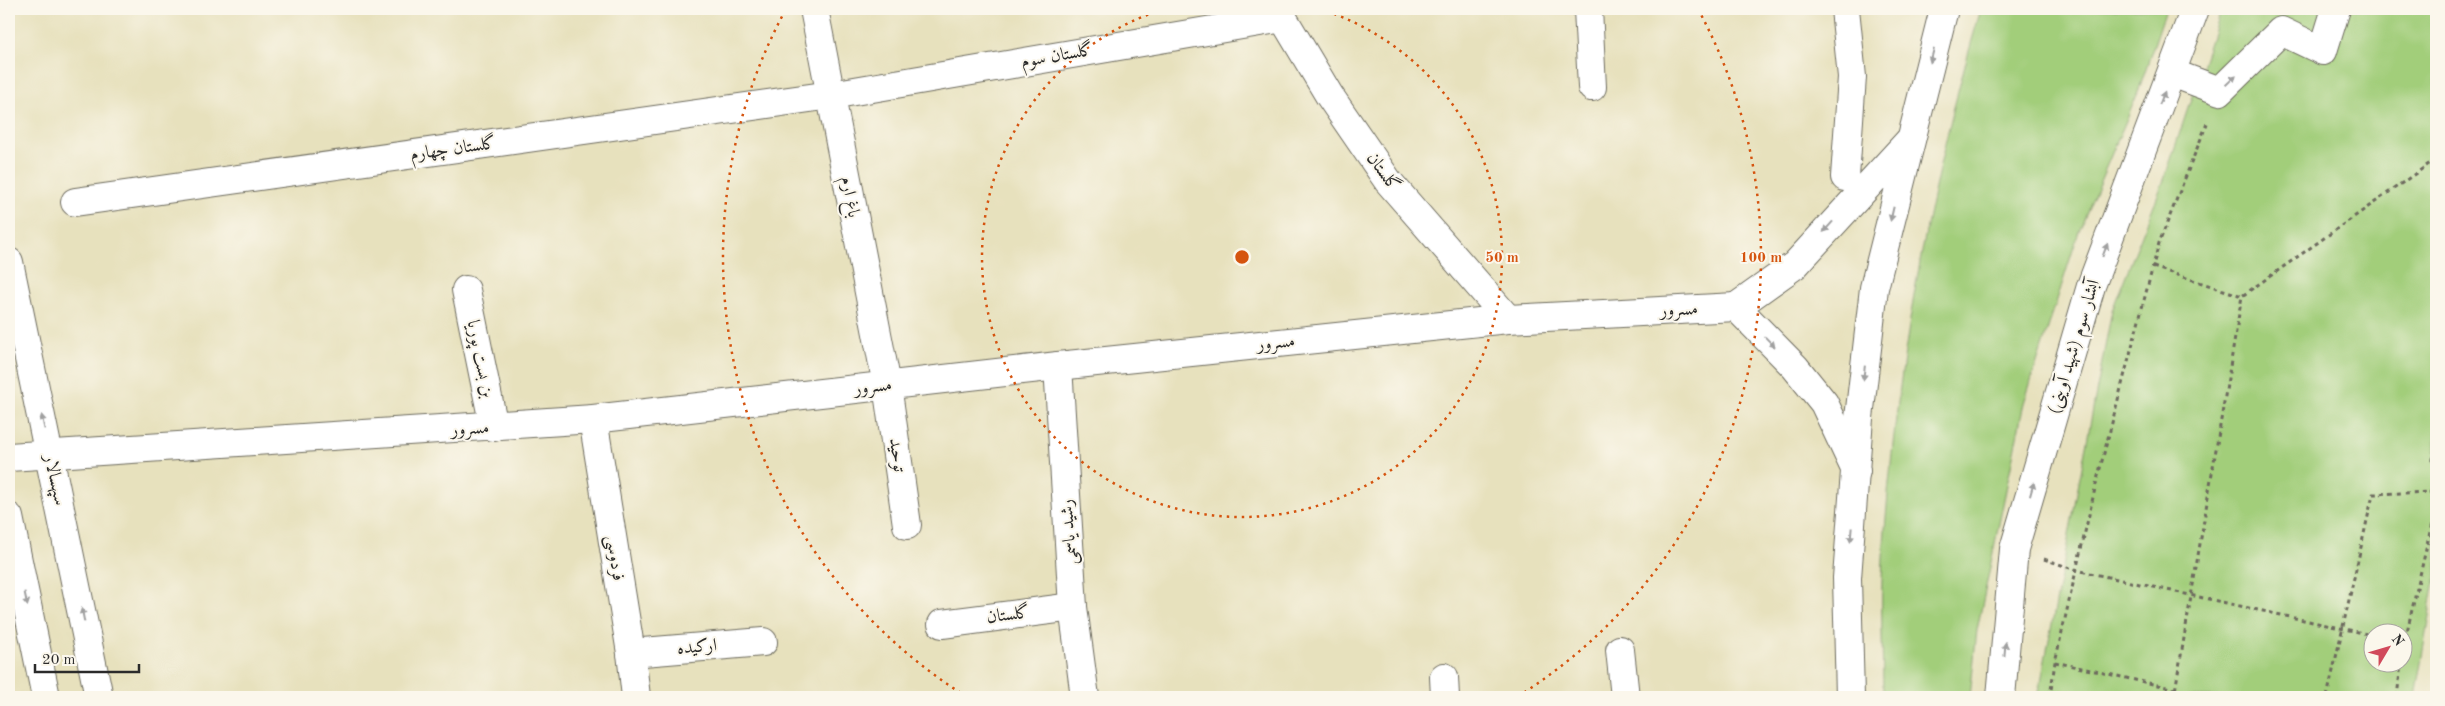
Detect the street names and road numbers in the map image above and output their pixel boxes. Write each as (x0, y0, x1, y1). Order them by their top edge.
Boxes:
street label: گلستان سوم (1019, 38, 1095, 77)
street label: گلستان چهارم (409, 131, 498, 170)
street label: گلستان (1363, 148, 1405, 195)
street label: باغ ارم (831, 175, 863, 220)
street label: آبشار سوم (شهید آوینی) (2043, 275, 2109, 418)
street label: مسرور (1657, 300, 1699, 322)
street label: بن بست پوریا (461, 319, 496, 401)
street label: مسرور (1254, 332, 1296, 356)
street label: مسرور (851, 376, 893, 400)
street label: مسرور (448, 419, 490, 441)
street label: توحید (885, 437, 908, 474)
street label: سپهسالار (38, 451, 69, 508)
street label: رشید یاسمی (1058, 498, 1082, 566)
street label: فردوسی (600, 534, 627, 583)
street label: گلستان (985, 600, 1030, 627)
street label: ارکیده (676, 636, 718, 659)

